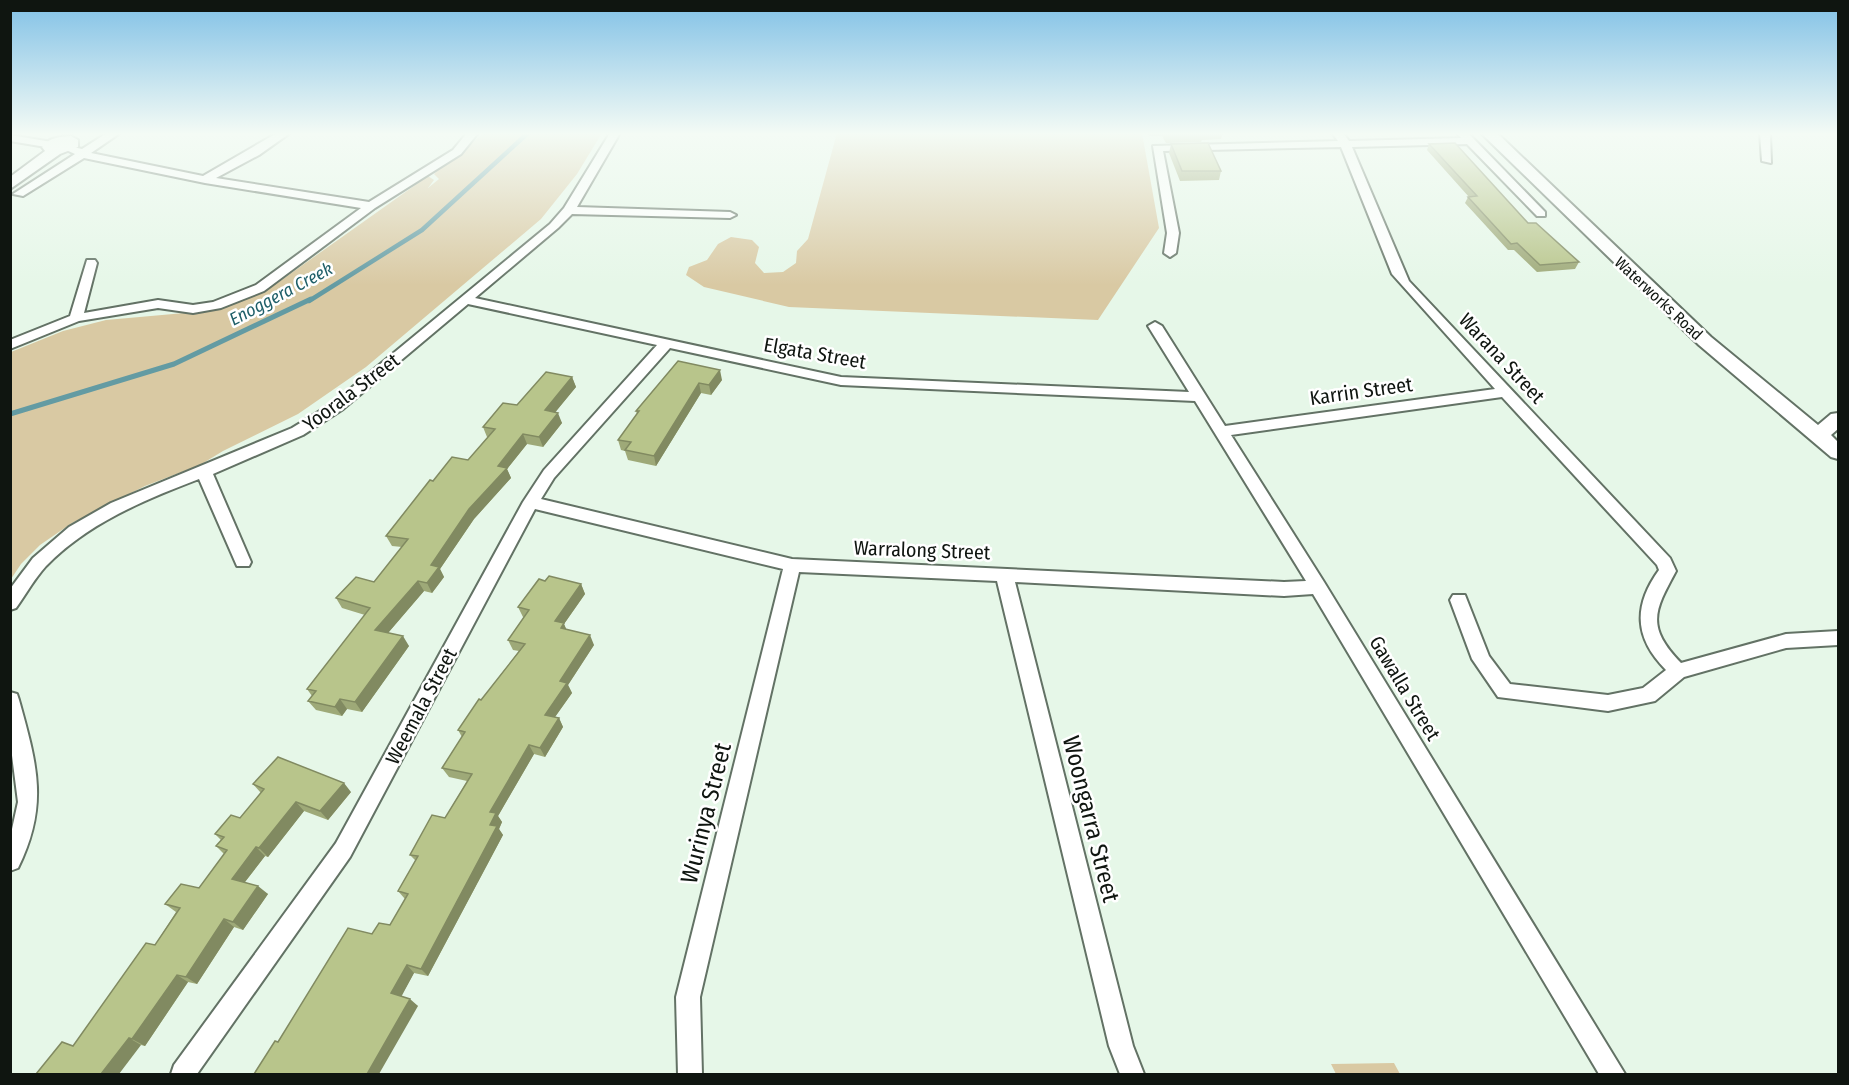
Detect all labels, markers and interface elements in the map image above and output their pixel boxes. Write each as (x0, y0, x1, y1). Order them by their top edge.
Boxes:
street label: Waterworks Road (1611, 253, 1707, 344)
water label: Enoggera Creek (225, 257, 337, 331)
street label: Warana Street (1454, 308, 1550, 408)
street label: Elgata Street (762, 332, 868, 374)
street label: Yoorala Street (298, 348, 404, 436)
street label: Karrin Street (1308, 372, 1414, 410)
street label: Warralong Street (853, 536, 991, 564)
street label: Gawalla Street (1364, 631, 1446, 745)
street label: Weemala Street (380, 643, 462, 768)
street label: Woongarra Street (1057, 733, 1125, 905)
street label: Wurinya Street (675, 740, 737, 886)

